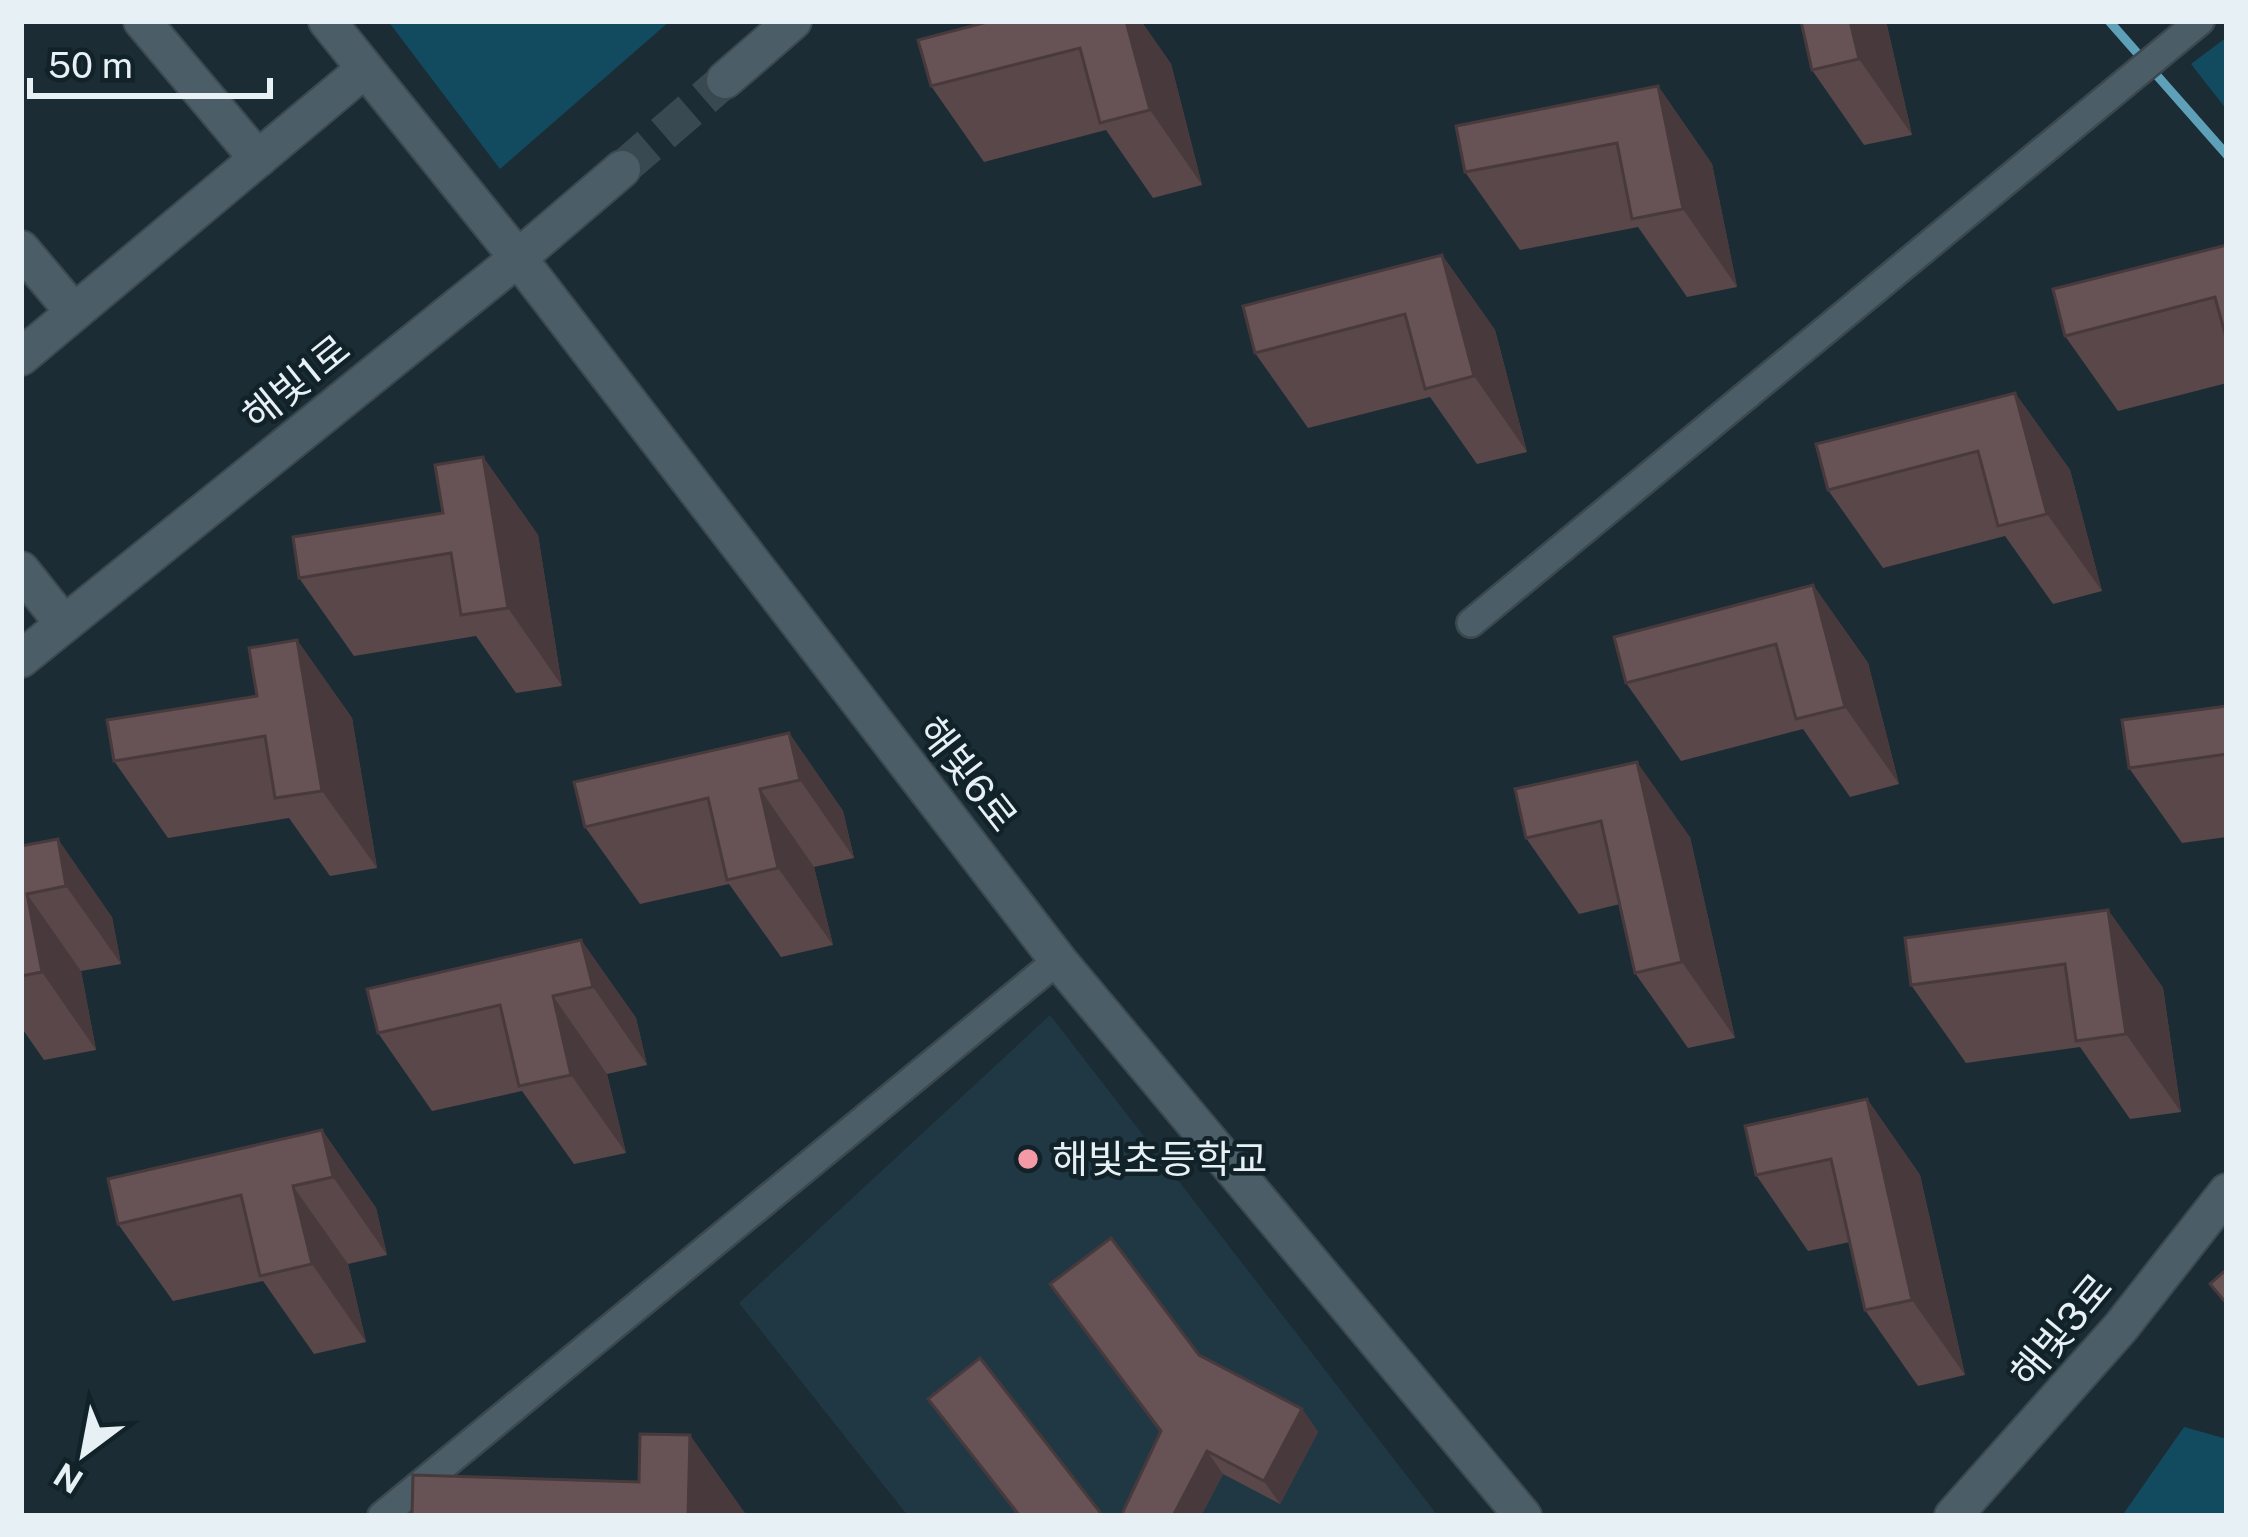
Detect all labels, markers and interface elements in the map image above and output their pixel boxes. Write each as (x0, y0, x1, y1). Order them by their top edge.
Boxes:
scale bar (30, 24, 270, 98)
text: 50 m (48, 44, 133, 86)
street label: 해빛1로 (234, 325, 358, 439)
street label: 해빛6로 (909, 708, 1027, 840)
place label: 해빛초등학교 (1052, 1136, 1267, 1182)
marker: 해빛초등학교 (1015, 1146, 1041, 1172)
street label: 해빛3로 (2001, 1265, 2121, 1395)
north arrow (24, 1393, 144, 1513)
text: N (47, 1455, 89, 1501)

